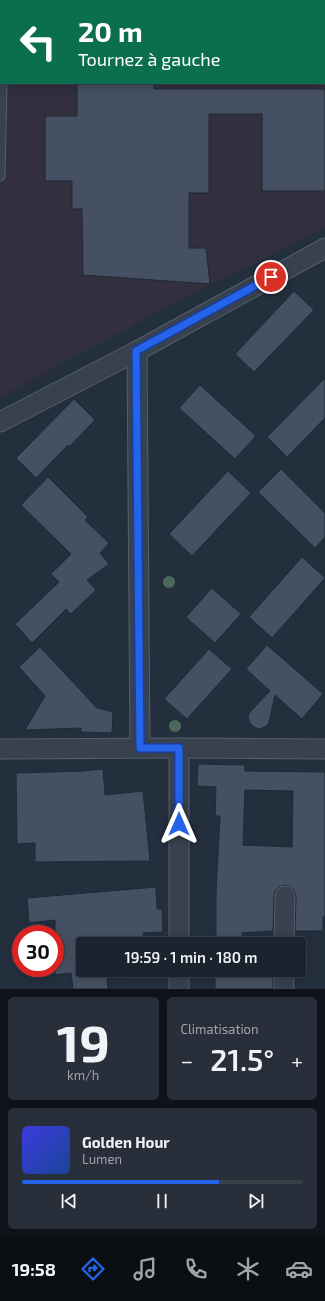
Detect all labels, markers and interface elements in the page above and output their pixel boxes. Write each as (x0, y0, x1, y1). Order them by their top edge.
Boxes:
text: 20 m (78, 14, 143, 48)
icon: left (12, 16, 64, 68)
text: Tournez à gauche (78, 48, 220, 70)
pin (254, 260, 288, 294)
icon: arrive (260, 266, 282, 288)
position arrow (158, 803, 200, 845)
speed limit sign: 30 (12, 925, 64, 977)
text: 19:59 · 1 min · 180 m (125, 948, 257, 966)
text: 19 (57, 1010, 110, 1072)
text: Climatisation (181, 1021, 259, 1037)
text: 21.5° (210, 1041, 274, 1077)
text: − (181, 1047, 193, 1073)
text: + (291, 1047, 303, 1073)
text: km/h (67, 1067, 99, 1083)
text: Golden Hour (82, 1133, 170, 1151)
text: Lumen (82, 1151, 122, 1167)
icon: previous (58, 1190, 80, 1212)
icon: pause (151, 1190, 173, 1212)
icon: next (245, 1190, 267, 1212)
icon: directions (79, 1255, 107, 1283)
icon: music (131, 1255, 159, 1283)
icon: phone (182, 1255, 210, 1283)
icon: climate (234, 1255, 262, 1283)
icon: car (285, 1255, 313, 1283)
text: 19:58 (12, 1258, 56, 1280)

